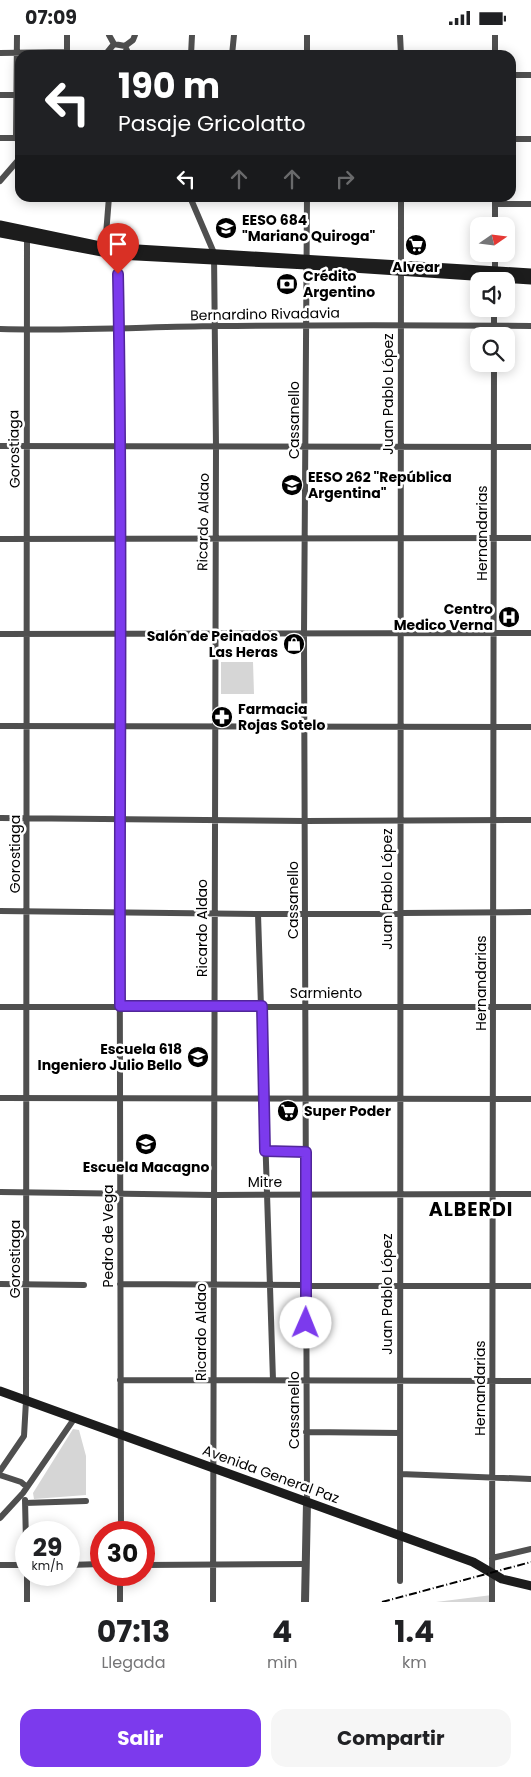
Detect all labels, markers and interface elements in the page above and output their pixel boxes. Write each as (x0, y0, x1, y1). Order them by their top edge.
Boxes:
text: 07:09 (25, 4, 77, 31)
text: 190 m (118, 61, 220, 110)
icon: left (35, 70, 100, 135)
text: Pasaje Gricolatto (118, 108, 306, 139)
icon: left (172, 165, 200, 193)
icon: ahead (225, 165, 253, 193)
icon: ahead (278, 165, 306, 193)
icon: right (331, 165, 359, 193)
place label: EESO 684 "Mariano Quiroga" (242, 210, 376, 246)
school or university icon: EESO 684 "Mariano Quiroga" (214, 216, 238, 240)
north arrow (470, 217, 515, 263)
map controls (470, 217, 515, 372)
pin (97, 223, 139, 274)
icon: arrive (104, 230, 132, 258)
supermarket icon: Alvear (404, 233, 428, 257)
place label: Alvear (392, 257, 440, 277)
place label: Crédito Argentino (303, 266, 375, 302)
bank icon: Crédito Argentino (275, 272, 299, 296)
button: sound (470, 272, 515, 317)
street label: Bernardino Rivadavia (190, 303, 340, 325)
button: search (470, 327, 515, 372)
street label: Juan Pablo López (378, 333, 398, 455)
street label: Cassanello (284, 381, 304, 459)
street label: Gorostiaga (3, 410, 25, 488)
place label: EESO 262 "República Argentina" (308, 467, 452, 503)
street label: Ricardo Aldao (192, 473, 214, 571)
school or university icon: EESO 262 "República Argentina" (280, 473, 304, 497)
street label: Hernandarias (472, 485, 492, 581)
place label: Centro Medico Verna (394, 599, 493, 635)
hospital icon: Centro Medico Verna (497, 605, 521, 629)
place label: Salón de Peinados Las Heras (147, 626, 278, 662)
shop icon: Salón de Peinados Las Heras (282, 632, 306, 656)
place label: Farmacia Rojas Sotelo (238, 699, 325, 735)
pharmacy icon: Farmacia Rojas Sotelo (210, 705, 234, 729)
street label: Gorostiaga (5, 815, 25, 893)
street label: Juan Pablo López (377, 828, 397, 950)
street label: Cassanello (283, 861, 303, 939)
street label: Ricardo Aldao (192, 879, 212, 977)
street label: Hernandarias (471, 935, 491, 1031)
street label: Sarmiento (290, 983, 362, 1003)
place label: Escuela 618 Ingeniero Julio Bello (38, 1039, 182, 1075)
school or university icon: Escuela 618 Ingeniero Julio Bello (186, 1045, 210, 1069)
supermarket icon: Super Poder (276, 1099, 300, 1123)
place label: Super Poder (304, 1101, 391, 1121)
school or university icon: Escuela Macagno (134, 1132, 158, 1156)
place label: Escuela Macagno (83, 1157, 209, 1177)
street label: Mitre (248, 1172, 283, 1192)
street label: Pedro de Vega (98, 1184, 118, 1288)
district label: ALBERDI (429, 1196, 513, 1223)
street label: Gorostiaga (5, 1220, 25, 1298)
street label: Juan Pablo López (377, 1233, 397, 1355)
street label: Ricardo Aldao (191, 1283, 211, 1381)
position arrow (279, 1296, 331, 1348)
street label: Hernandarias (470, 1340, 490, 1436)
street label: Cassanello (284, 1371, 304, 1449)
street label: Avenida General Paz (200, 1440, 342, 1508)
speed limit sign: 30 (90, 1521, 155, 1586)
text: 29 (33, 1530, 62, 1565)
text: km/h (32, 1557, 63, 1574)
text: 07:13 (97, 1610, 170, 1653)
text: 4 (272, 1610, 292, 1653)
text: 1.4 (394, 1610, 434, 1653)
text: Llegada (101, 1651, 165, 1674)
text: min (267, 1651, 298, 1674)
text: km (402, 1651, 427, 1674)
button: Salir (20, 1709, 261, 1767)
button: Compartir (271, 1709, 511, 1767)

